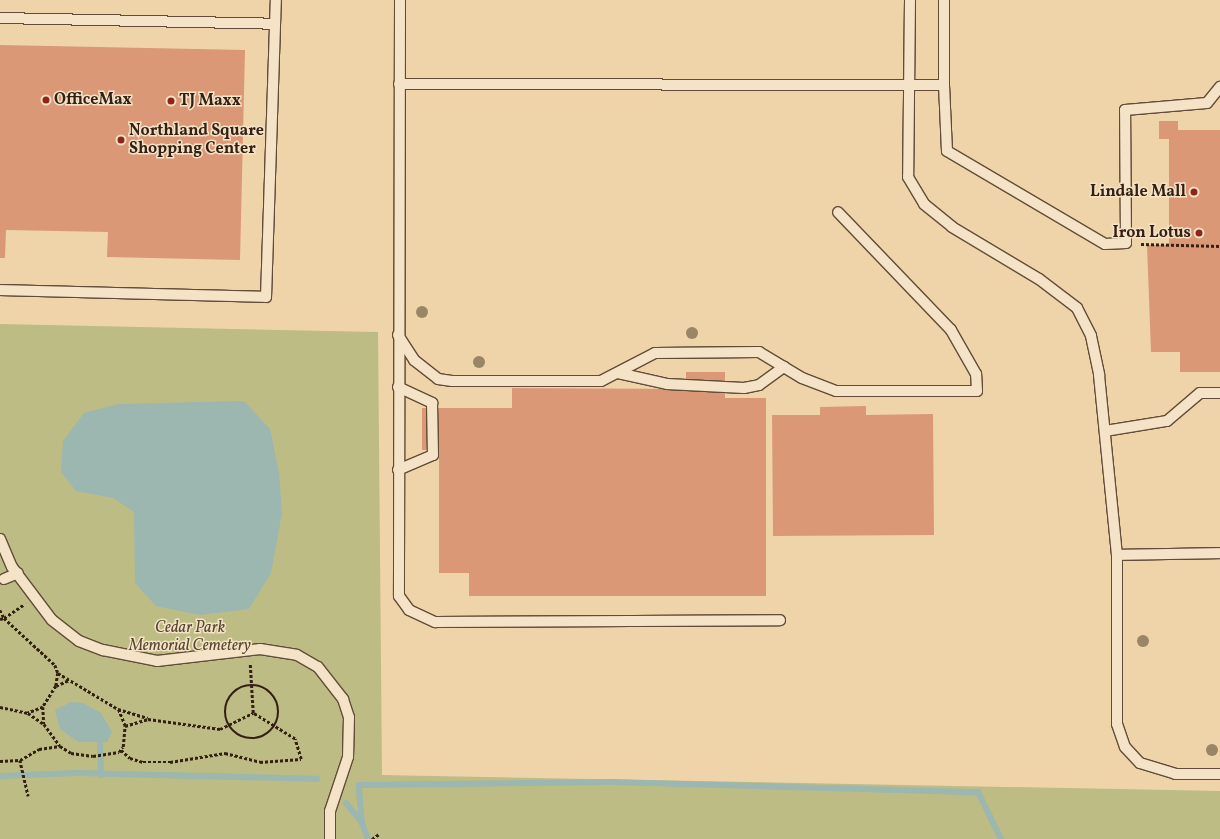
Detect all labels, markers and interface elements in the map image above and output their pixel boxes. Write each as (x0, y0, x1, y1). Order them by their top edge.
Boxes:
place label: OfficeMax (54, 90, 132, 110)
place label: TJ Maxx (179, 91, 241, 111)
marker: OfficeMax (41, 95, 51, 105)
marker: TJ Maxx (166, 96, 176, 106)
place label: Northland Square Shopping Center (129, 121, 264, 159)
marker: Northland Square Shopping Center (116, 135, 126, 145)
place label: Lindale Mall (1090, 182, 1186, 202)
marker: Lindale Mall (1189, 187, 1199, 197)
place label: Iron Lotus (1113, 223, 1191, 243)
marker: Iron Lotus (1194, 228, 1204, 238)
park label: Cedar Park Memorial Cemetery (129, 618, 251, 656)

